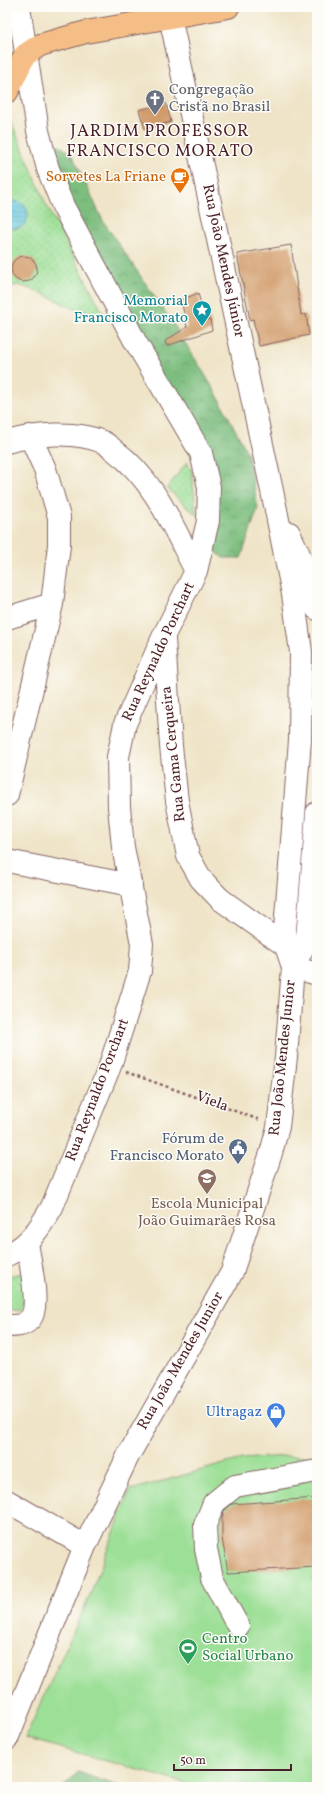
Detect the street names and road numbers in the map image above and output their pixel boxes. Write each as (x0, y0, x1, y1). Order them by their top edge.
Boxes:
street label: Rua João Mendes Júnior (196, 182, 250, 340)
street label: Rua Reynaldo Porchart (117, 579, 201, 725)
street label: Rua Gama Cerqueira (156, 685, 192, 823)
street label: Rua João Mendes Junior (264, 979, 302, 1137)
street label: Rua Reynaldo Porchart (61, 1015, 135, 1165)
street label: Viela (193, 1086, 231, 1118)
street label: Rua João Mendes Junior (133, 1288, 229, 1434)

